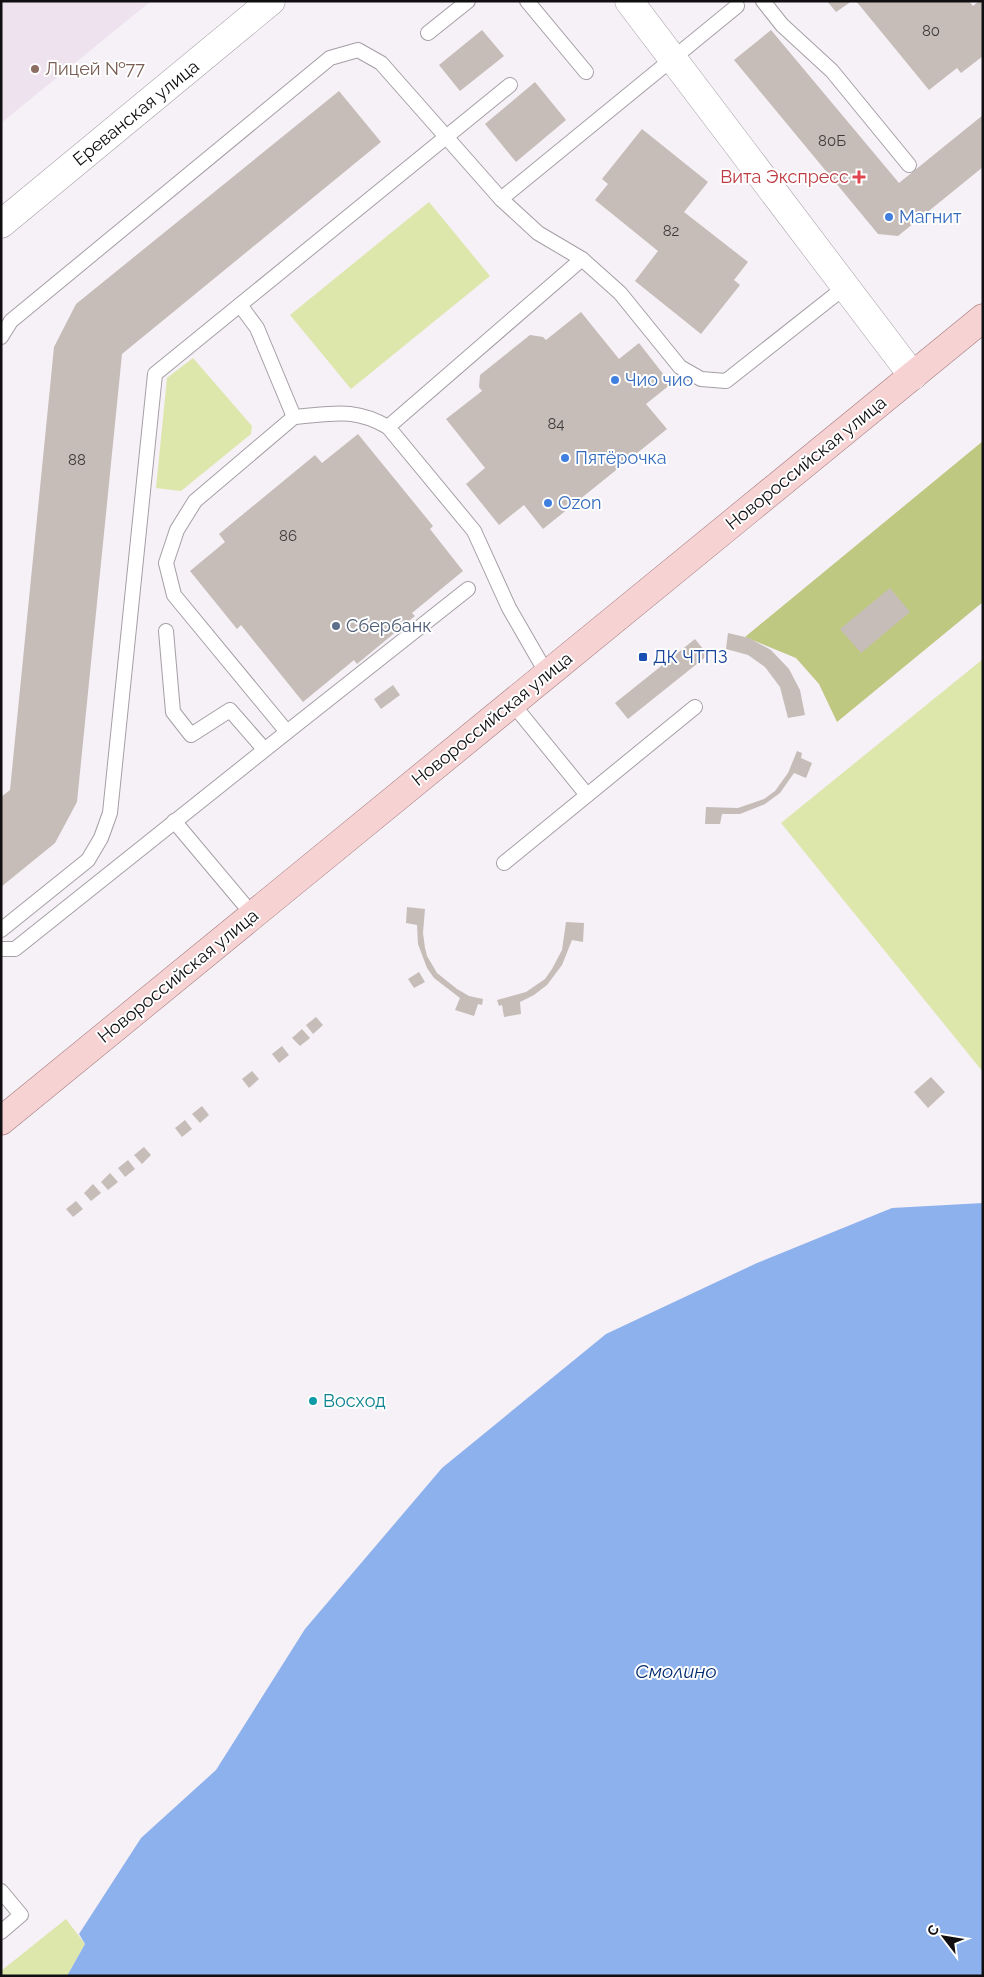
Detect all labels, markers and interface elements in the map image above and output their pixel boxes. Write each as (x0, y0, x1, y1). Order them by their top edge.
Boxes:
house number: 80 (922, 22, 940, 40)
street label: Ереванская улица (69, 55, 203, 170)
place label: Лицей №77 (45, 58, 145, 79)
marker: Лицей №77 (29, 63, 41, 75)
house number: 80Б (818, 132, 846, 150)
place label: Вита Экспресс (720, 166, 849, 187)
marker: Вита Экспресс (853, 171, 865, 183)
place label: Магнит (899, 206, 962, 227)
marker: Магнит (883, 211, 895, 223)
house number: 82 (663, 222, 680, 240)
place label: Чио чио (625, 369, 694, 390)
marker: Чио чио (609, 374, 621, 386)
street label: Новороссийская улица (721, 391, 890, 534)
house number: 84 (547, 415, 565, 433)
place label: Пятёрочка (575, 447, 667, 468)
house number: 88 (68, 451, 86, 469)
marker: Пятёрочка (559, 452, 571, 464)
place label: Ozon (558, 492, 601, 513)
marker: Ozon (542, 497, 554, 509)
house number: 86 (279, 527, 297, 545)
place label: Сбербанк (346, 615, 432, 636)
marker: Сбербанк (330, 620, 342, 632)
place label: ДК ЧТПЗ (653, 646, 728, 667)
street label: Новороссийская улица (407, 647, 576, 790)
marker: ДК ЧТПЗ (637, 651, 649, 663)
street label: Новороссийская улица (93, 904, 262, 1047)
place label: Восход (323, 1390, 386, 1411)
marker: Восход (307, 1395, 319, 1407)
water label: Смолино (635, 1660, 717, 1682)
north arrow (919, 1912, 969, 1962)
text: С (924, 1922, 942, 1939)

